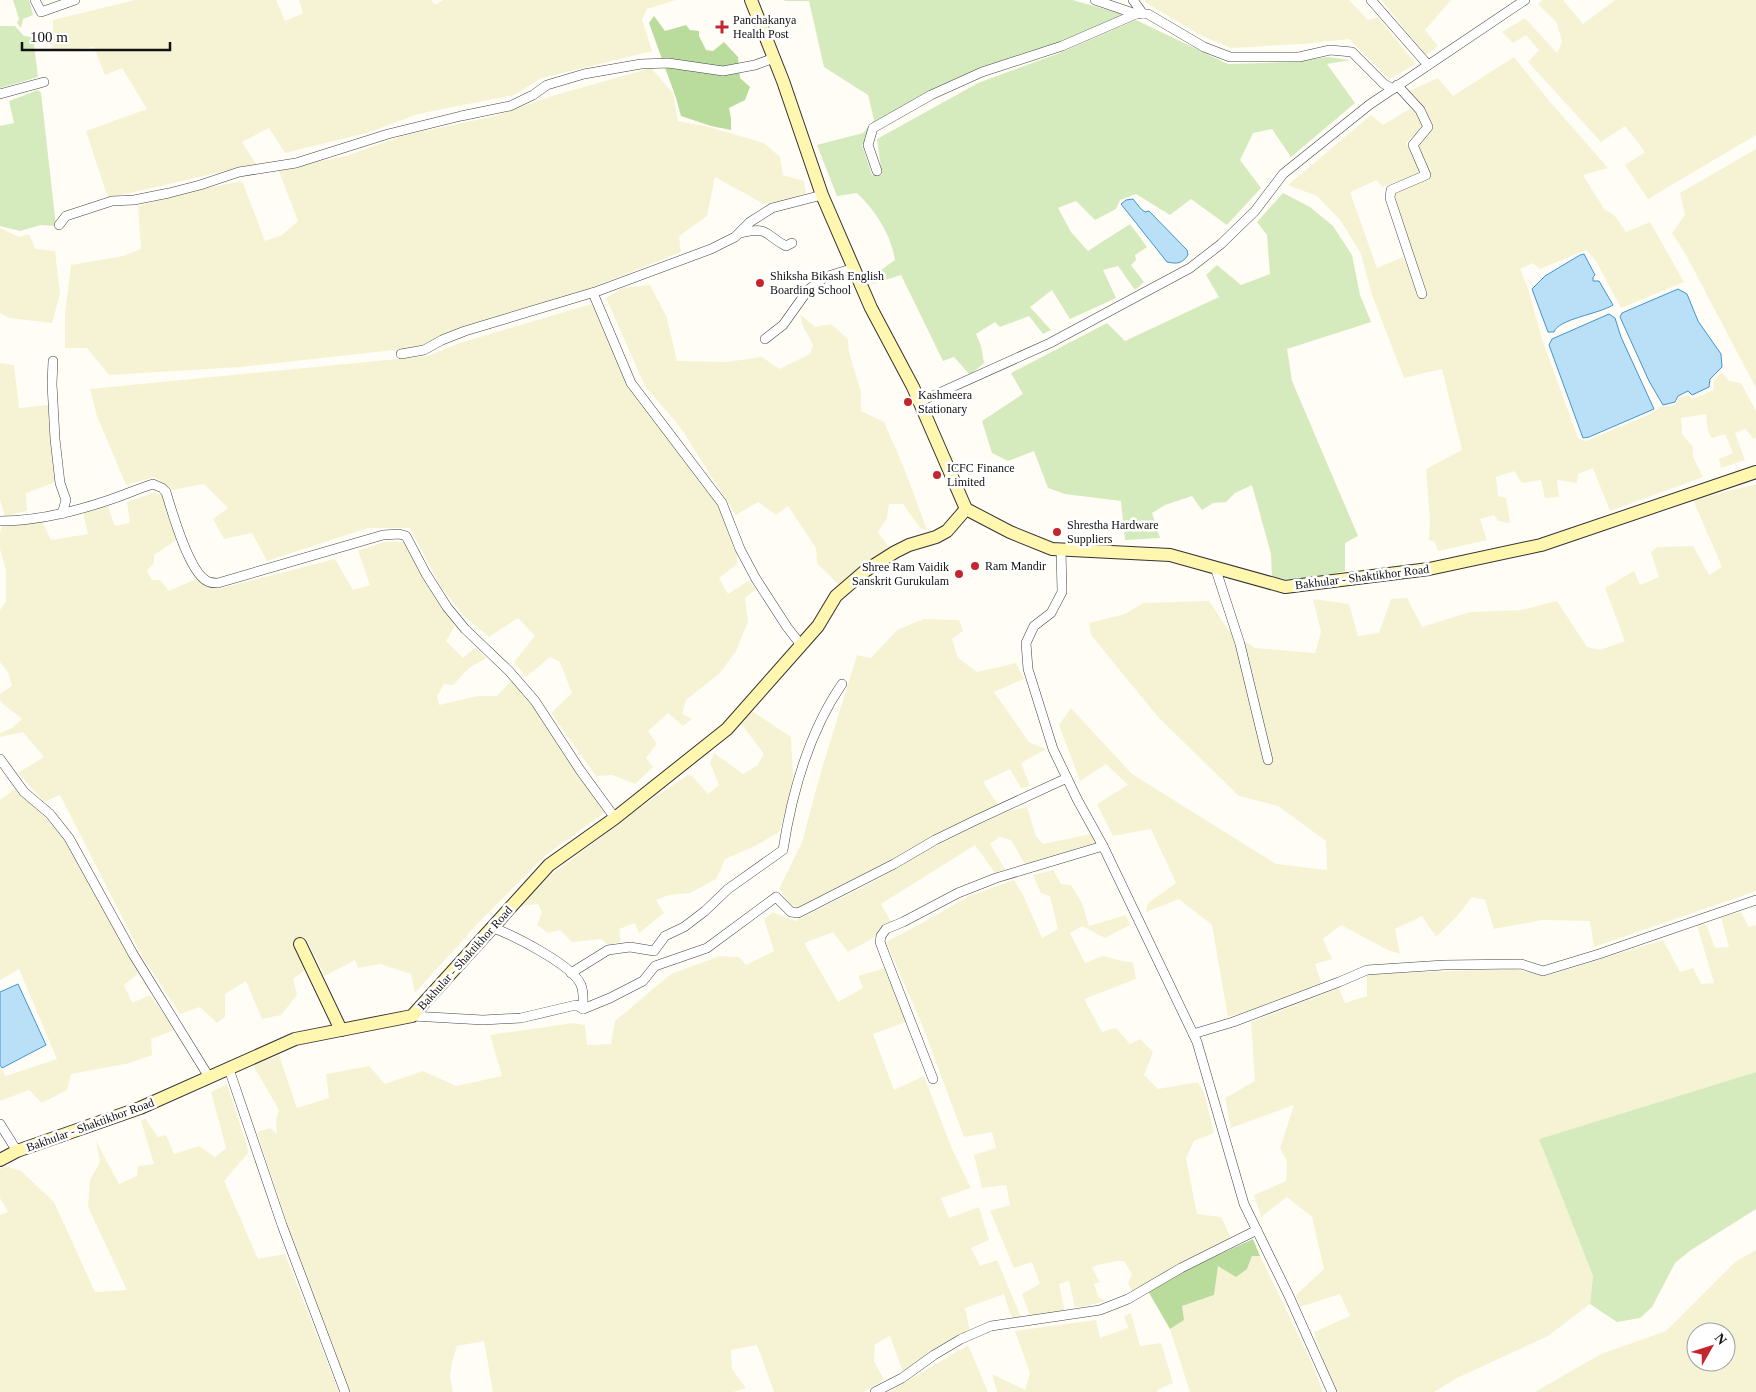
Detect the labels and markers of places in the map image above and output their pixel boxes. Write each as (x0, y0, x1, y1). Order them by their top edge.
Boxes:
place label: Panchakanya Health Post (733, 13, 797, 41)
marker: Panchakanya Health Post (715, 20, 729, 34)
place label: Shiksha Bikash English Boarding School (770, 269, 884, 297)
marker: Shiksha Bikash English Boarding School (754, 277, 766, 289)
place label: Kashmeera Stationary (918, 388, 973, 416)
marker: Kashmeera Stationary (902, 396, 914, 408)
place label: ICFC Finance Limited (947, 461, 1015, 489)
marker: ICFC Finance Limited (931, 469, 943, 481)
place label: Shrestha Hardware Suppliers (1067, 518, 1159, 546)
marker: Shrestha Hardware Suppliers (1051, 526, 1063, 538)
place label: Ram Mandir (985, 559, 1046, 573)
place label: Shree Ram Vaidik Sanskrit Gurukulam (852, 560, 950, 588)
marker: Ram Mandir (969, 560, 981, 572)
marker: Shree Ram Vaidik Sanskrit Gurukulam (953, 568, 965, 580)

